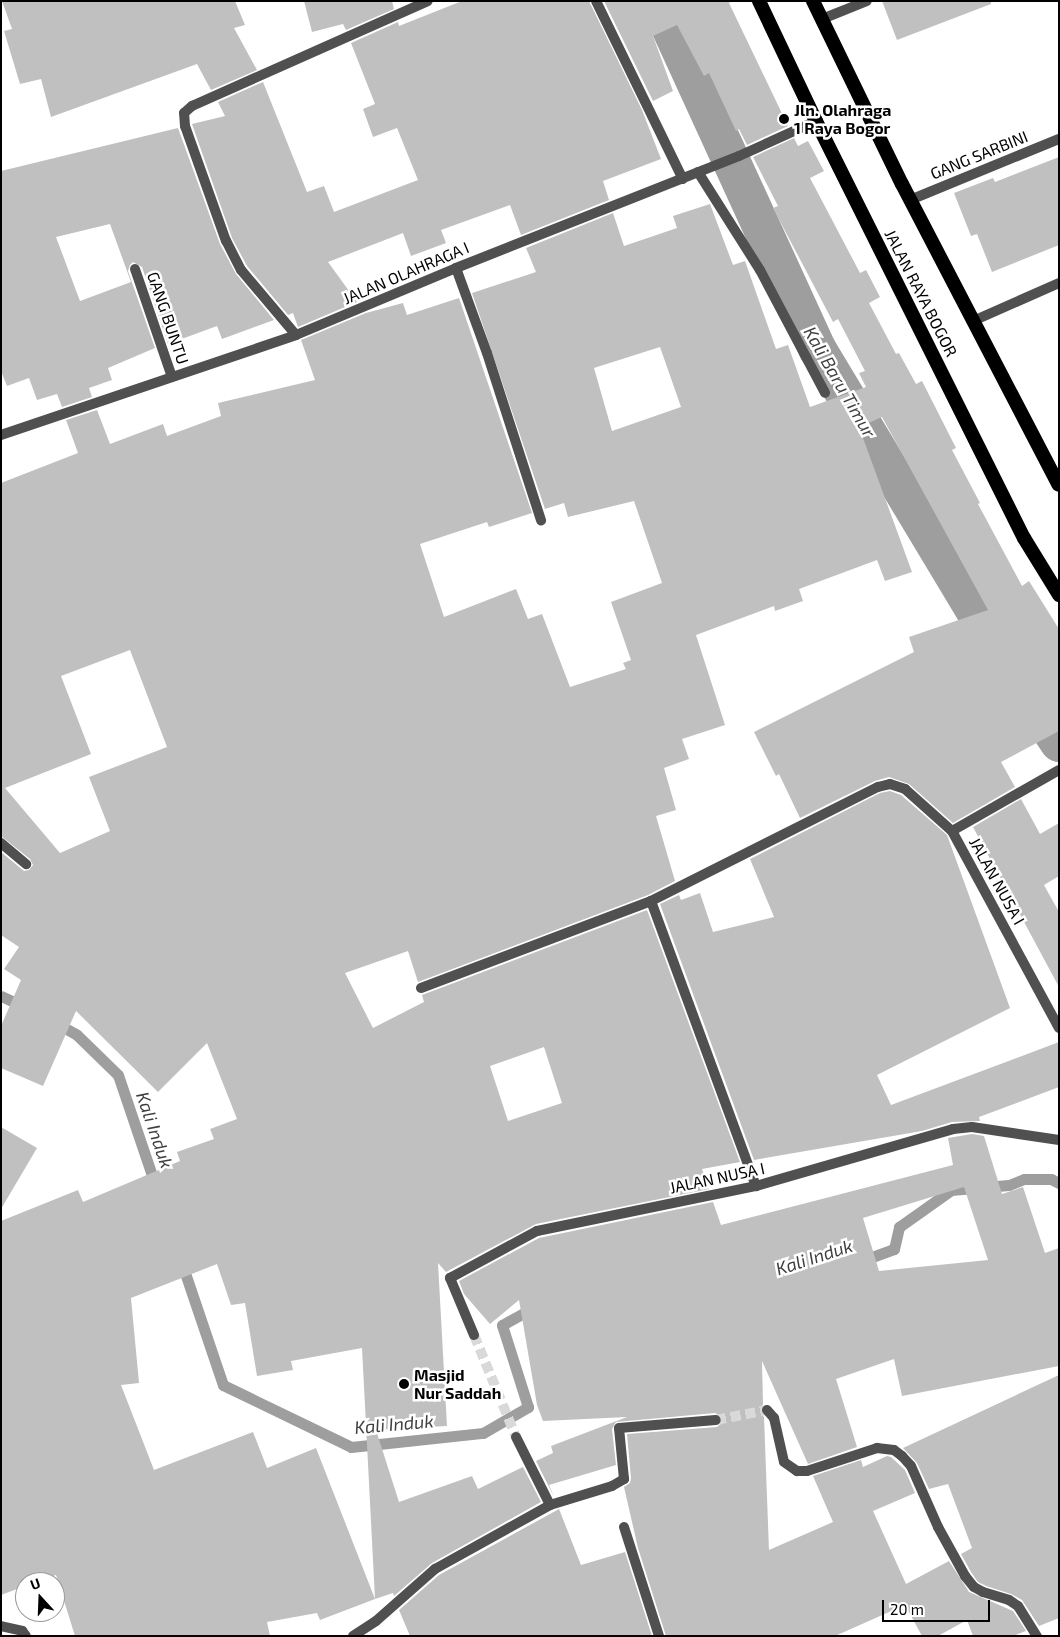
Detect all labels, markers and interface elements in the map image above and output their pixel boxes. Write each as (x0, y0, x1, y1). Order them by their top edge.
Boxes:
place label: Jln. Olahraga 1 Raya Bogor (794, 100, 891, 138)
marker: Jln. Olahraga 1 Raya Bogor (778, 113, 790, 125)
street label: GANG SARBINI (928, 127, 1030, 183)
street label: JALAN RAYA BOGOR (881, 226, 961, 360)
street label: JALAN OLAHRAGA I (340, 238, 472, 308)
street label: GANG BUNTU (143, 269, 193, 367)
water label: Kali Baru Timur (799, 322, 881, 442)
street label: JALAN NUSA I (965, 834, 1029, 928)
water label: Kali Induk (132, 1089, 178, 1171)
street label: JALAN NUSA I (668, 1159, 766, 1197)
water label: Kali Induk (773, 1234, 855, 1280)
place label: Masjid Nur Saddah (414, 1365, 502, 1403)
marker: Masjid Nur Saddah (398, 1378, 410, 1390)
water label: Kali Induk (354, 1410, 434, 1438)
north arrow (15, 1572, 65, 1622)
text: U (28, 1574, 42, 1593)
scale bar (885, 1590, 992, 1622)
text: 20 m (890, 1600, 924, 1618)

